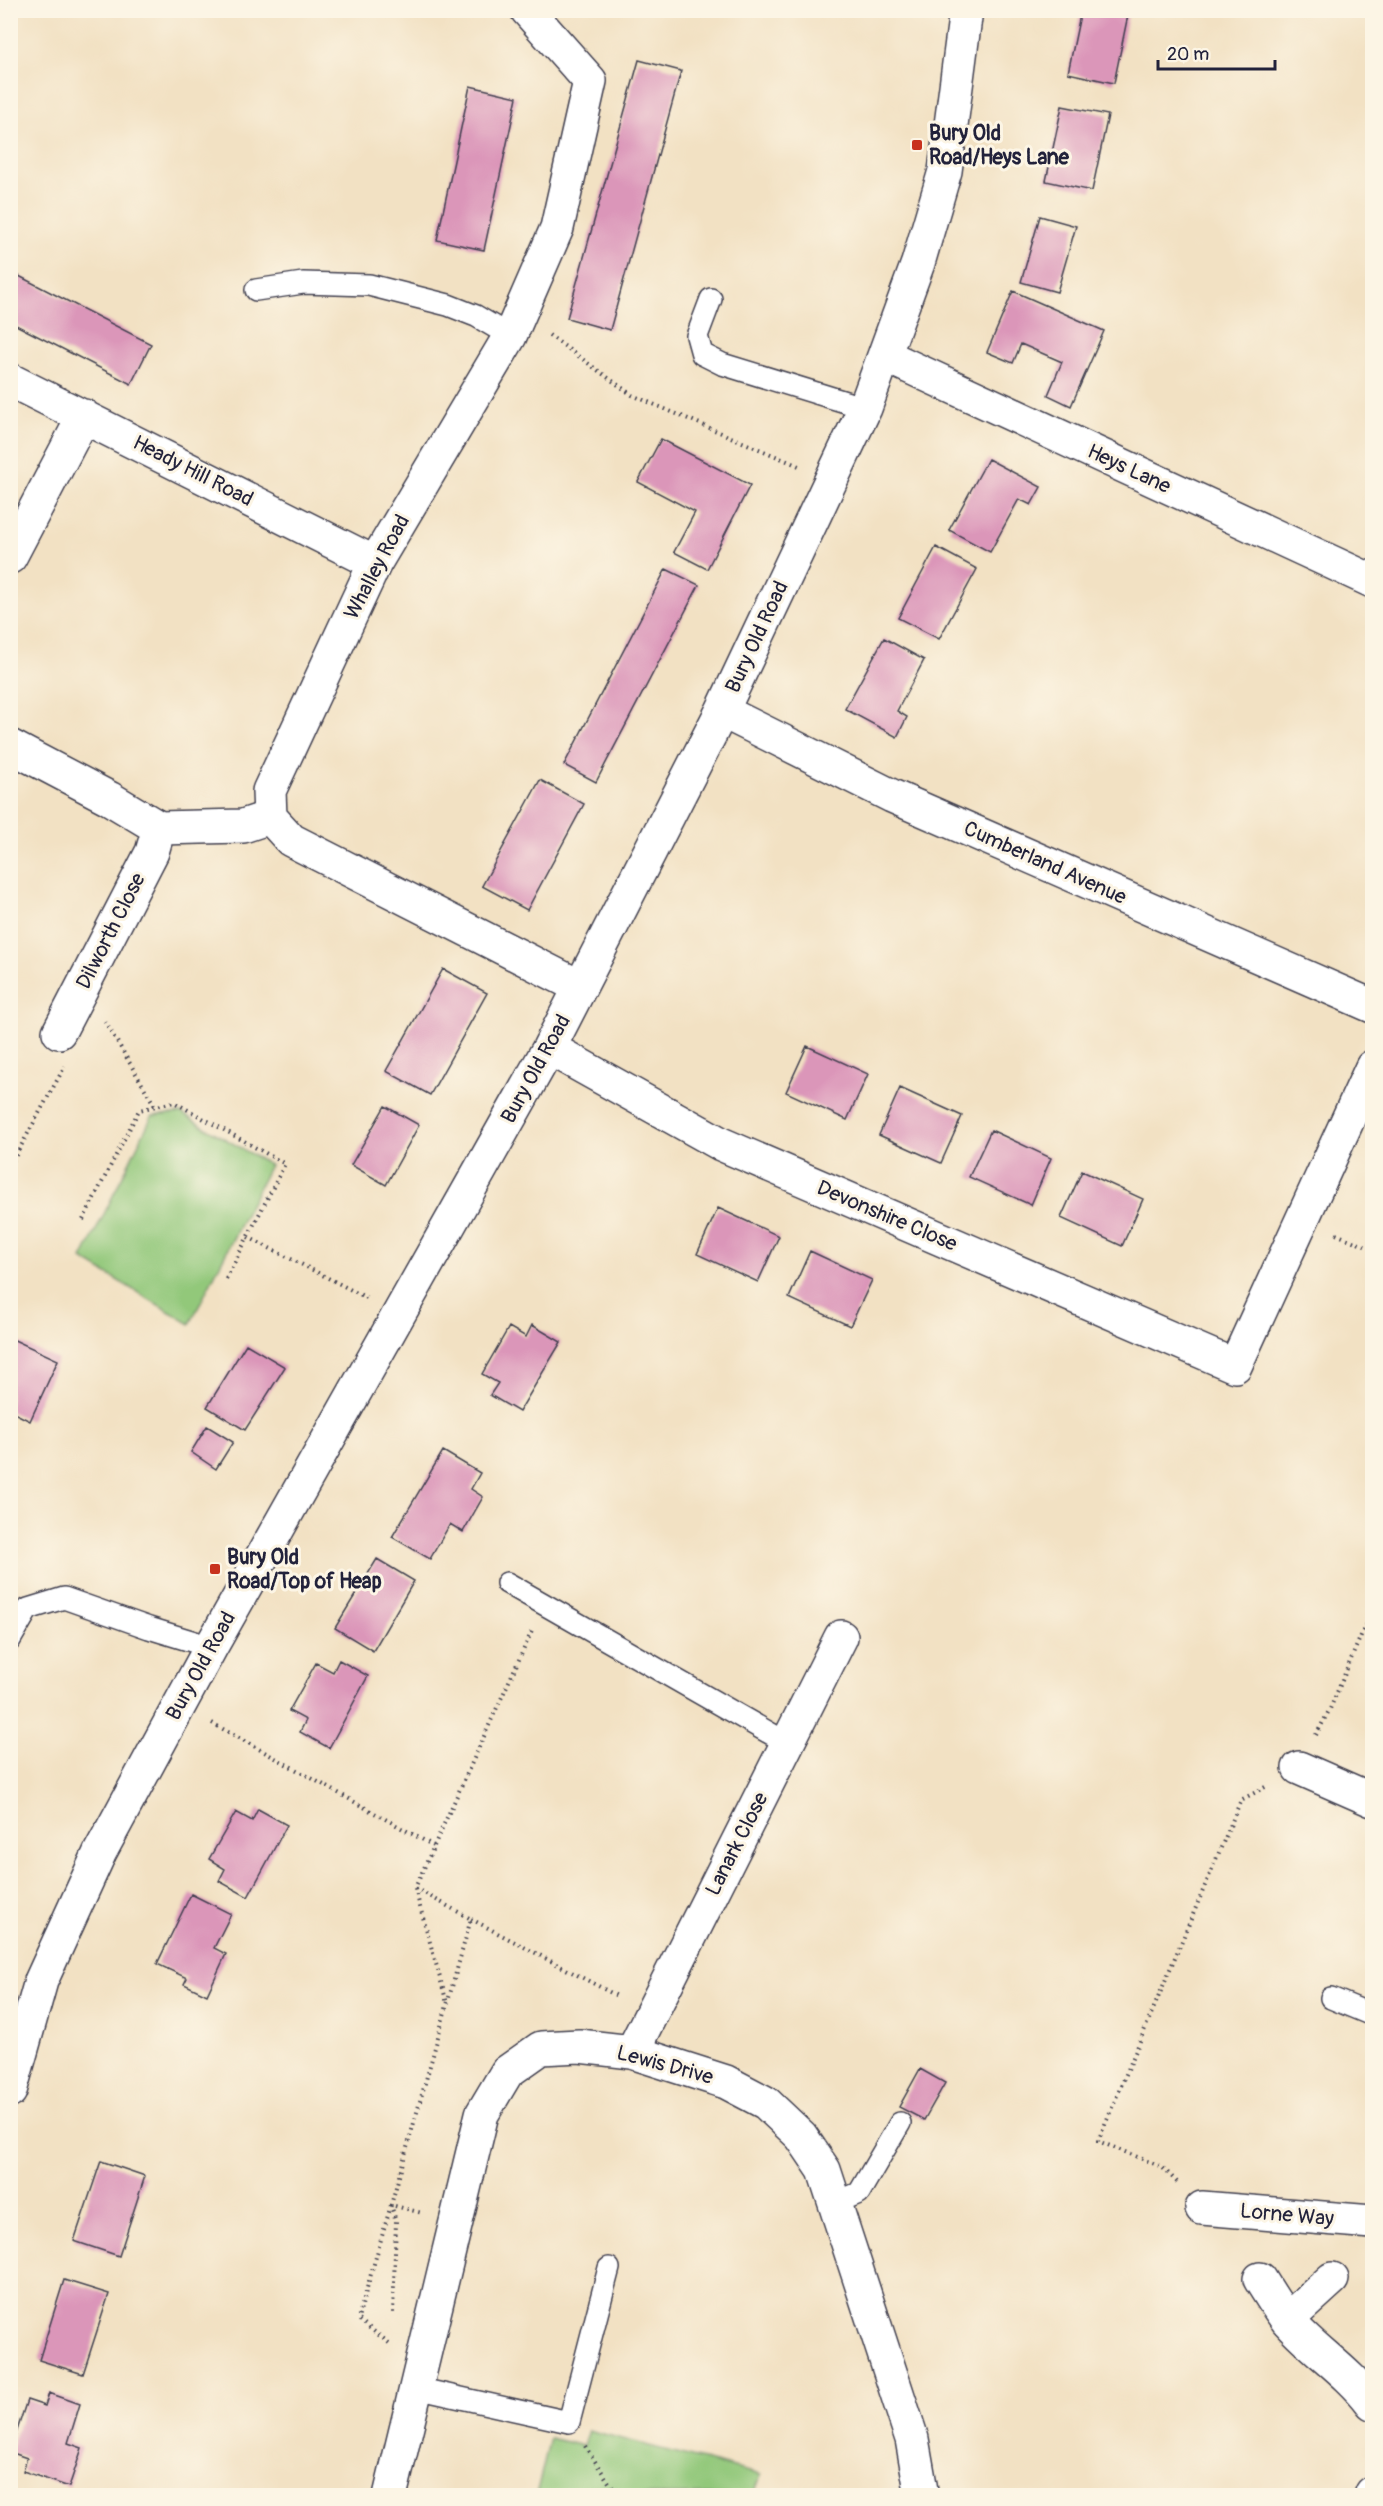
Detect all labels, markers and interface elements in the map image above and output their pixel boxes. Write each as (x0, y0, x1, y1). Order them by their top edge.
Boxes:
scale bar (1158, 33, 1275, 71)
text: 20 m (1167, 43, 1209, 66)
place label: Bury Old Road/Heys Lane (929, 120, 1070, 171)
marker: Bury Old Road/Heys Lane (910, 138, 924, 152)
street label: Heady Hill Road (128, 429, 258, 513)
street label: Heys Lane (1083, 438, 1176, 500)
street label: Whalley Road (338, 510, 416, 624)
street label: Bury Old Road (719, 577, 795, 697)
street label: Cumberland Avenue (960, 815, 1131, 911)
street label: Dilworth Close (70, 868, 152, 994)
street label: Bury Old Road (495, 1010, 577, 1128)
street label: Devonshire Close (813, 1174, 962, 1258)
place label: Bury Old Road/Top of Heap (227, 1544, 382, 1595)
marker: Bury Old Road/Top of Heap (208, 1562, 222, 1576)
street label: Bury Old Road (160, 1607, 242, 1725)
street label: Lanark Close (699, 1787, 775, 1900)
street label: Lewis Drive (614, 2039, 717, 2091)
street label: Lorne Way (1239, 2197, 1335, 2233)

